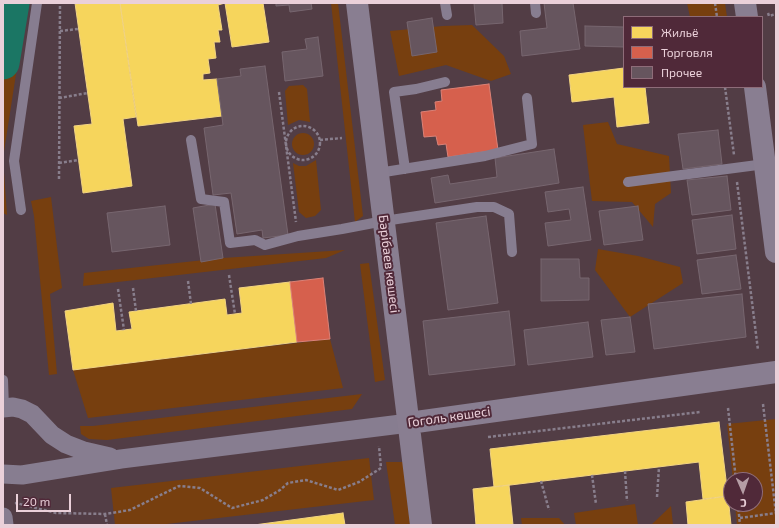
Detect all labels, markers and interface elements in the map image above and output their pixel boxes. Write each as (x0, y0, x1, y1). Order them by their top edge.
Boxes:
legend (623, 16, 763, 88)
text: Жильё (661, 25, 698, 39)
text: Торговля (661, 45, 713, 59)
text: Прочее (661, 65, 702, 79)
street label: Бәрібаев көшесі (375, 214, 403, 314)
street label: Гоголь көшесі (406, 403, 492, 431)
north arrow (723, 472, 763, 512)
scale bar (18, 486, 73, 512)
text: 20 m (23, 494, 50, 508)
text: С (740, 497, 747, 510)

